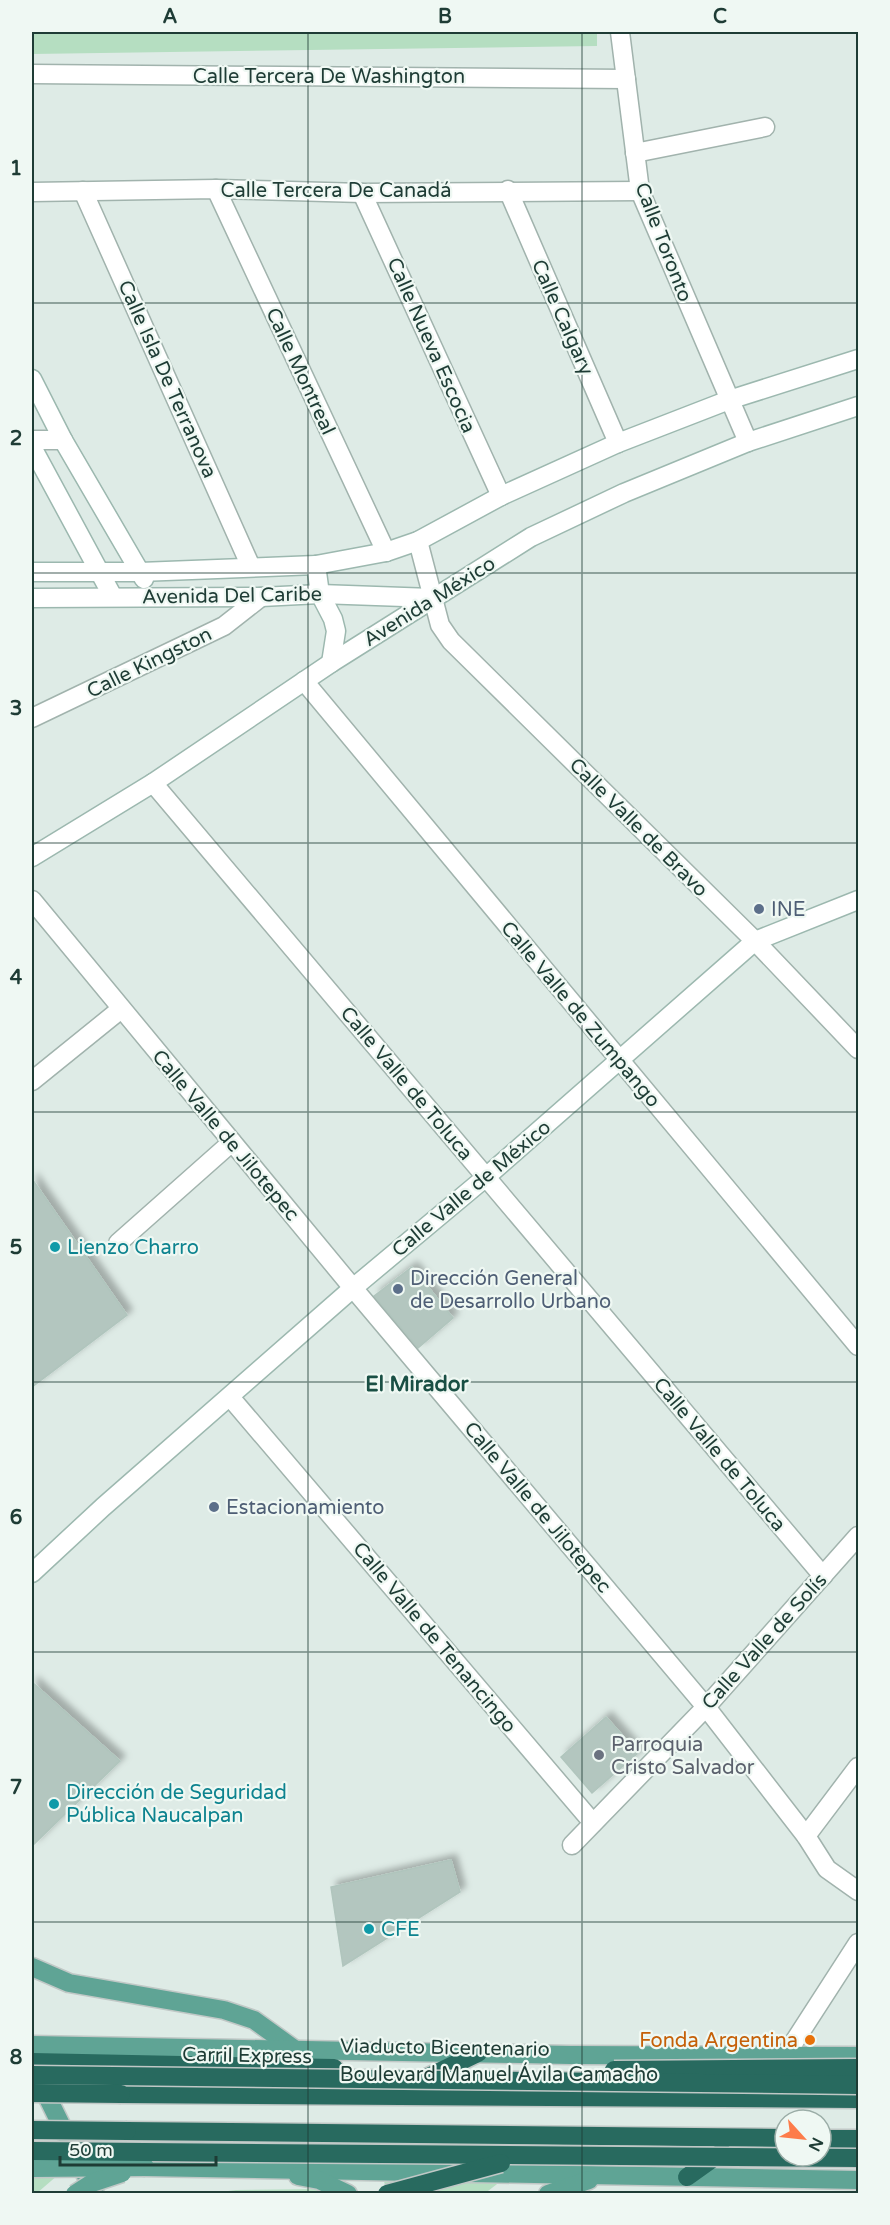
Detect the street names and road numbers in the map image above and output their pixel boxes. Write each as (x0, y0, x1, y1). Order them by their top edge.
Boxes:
street label: Calle Tercera De Washington (193, 65, 465, 89)
street label: Calle Tercera De Canadá (221, 179, 451, 203)
street label: Calle Toronto (629, 179, 697, 305)
street label: Calle Nueva Escocia (382, 254, 481, 437)
street label: Calle Calgary (526, 256, 598, 379)
street label: Calle Isla De Terranova (113, 277, 222, 482)
street label: Calle Montreal (260, 304, 340, 439)
street label: Avenida México (359, 552, 500, 652)
street label: Avenida Del Caribe (142, 582, 322, 610)
street label: Calle Kingston (83, 622, 216, 704)
street label: Calle Valle de Bravo (564, 753, 713, 902)
street label: Calle Valle de Zumpango (495, 917, 665, 1113)
street label: Calle Valle de Toluca (335, 1002, 478, 1165)
street label: Calle Valle de Jilotepec (147, 1045, 304, 1226)
street label: Calle Valle de México (387, 1115, 556, 1262)
street label: Calle Valle de Toluca (648, 1373, 791, 1536)
street label: Calle Valle de Jilotepec (459, 1417, 616, 1598)
street label: Calle Valle de Tenancingo (347, 1537, 521, 1738)
street label: Calle Valle de Solís (697, 1568, 832, 1715)
street label: Viaducto Bicentenario (340, 2034, 550, 2062)
street label: Carril Express (182, 2043, 312, 2069)
street label: Boulevard Manuel Ávila Camacho (340, 2062, 658, 2087)

